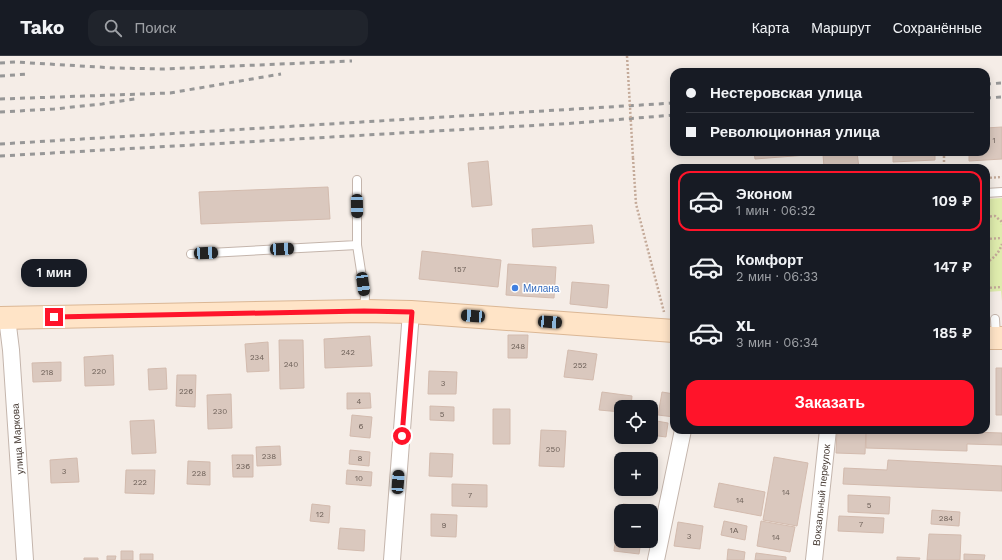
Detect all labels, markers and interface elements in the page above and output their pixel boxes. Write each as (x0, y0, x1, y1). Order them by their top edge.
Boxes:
search box (88, 10, 368, 46)
text: Tako (20, 16, 64, 39)
icon: search (102, 17, 124, 39)
text: Поиск (134, 19, 176, 37)
text: Карта (752, 20, 789, 36)
text: Маршрут (811, 20, 871, 36)
text: Сохранённые (893, 20, 982, 36)
text: Нестеровская улица (710, 84, 862, 102)
text: Революционная улица (710, 123, 880, 141)
house number: 1 (992, 136, 996, 145)
icon: car (688, 183, 724, 219)
text: Эконом (736, 185, 792, 203)
text: 109 ₽ (932, 192, 972, 210)
car (351, 194, 363, 218)
text: 1 мин · 06:32 (736, 203, 816, 218)
car (270, 242, 294, 256)
car (194, 246, 218, 260)
icon: car (688, 249, 724, 285)
text: Комфорт (736, 251, 803, 269)
text: 147 ₽ (934, 258, 972, 276)
callout: 1 мин (21, 259, 87, 287)
text: 1 мин (37, 265, 71, 280)
house number: 157 (454, 265, 467, 274)
text: 2 мин · 06:33 (736, 269, 818, 284)
car (355, 271, 371, 297)
marker: Милана (510, 283, 520, 293)
place label: Милана (523, 283, 560, 294)
route end (45, 308, 63, 326)
car (461, 309, 485, 323)
car (538, 315, 562, 329)
icon: car (688, 315, 724, 351)
text: XL (736, 317, 755, 335)
text: 185 ₽ (933, 324, 972, 342)
text: 3 мин · 06:34 (736, 335, 819, 350)
house number: 248 (511, 342, 525, 351)
house number: 242 (341, 348, 355, 357)
house number: 234 (250, 353, 264, 362)
house number: 240 (284, 360, 298, 369)
house number: 252 (573, 361, 587, 370)
house number: 220 (92, 367, 106, 376)
house number: 218 (41, 368, 53, 377)
house number: 3 (441, 379, 446, 388)
button: Заказать (686, 380, 974, 426)
house number: 226 (179, 387, 193, 396)
house number: 4 (357, 397, 362, 406)
map controls (614, 400, 658, 548)
button: locate (614, 400, 658, 444)
street label: улица Маркова (9, 403, 25, 475)
house number: 230 (213, 407, 227, 416)
house number: 5 (440, 410, 445, 419)
house number: 6 (359, 422, 364, 431)
route start (393, 427, 411, 445)
street label: Вокзальный переулок (811, 443, 832, 546)
house number: 250 (546, 445, 560, 454)
house number: 238 (262, 452, 276, 461)
button: + (614, 452, 658, 496)
house number: 8 (358, 454, 363, 463)
house number: 236 (236, 462, 250, 471)
house number: 3 (62, 467, 67, 476)
house number: 228 (192, 469, 206, 478)
car (391, 470, 405, 494)
house number: 10 (355, 474, 363, 483)
house number: 222 (133, 478, 147, 487)
house number: 14 (782, 488, 790, 497)
house number: 7 (468, 491, 473, 500)
house number: 14 (736, 496, 744, 505)
house number: 5 (867, 501, 872, 510)
button: − (614, 504, 658, 548)
house number: 12 (316, 510, 324, 519)
house number: 284 (939, 514, 953, 523)
house number: 7 (859, 520, 864, 529)
house number: 9 (442, 521, 447, 530)
house number: 1А (730, 526, 739, 535)
house number: 3 (687, 532, 692, 541)
house number: 14 (772, 533, 780, 542)

